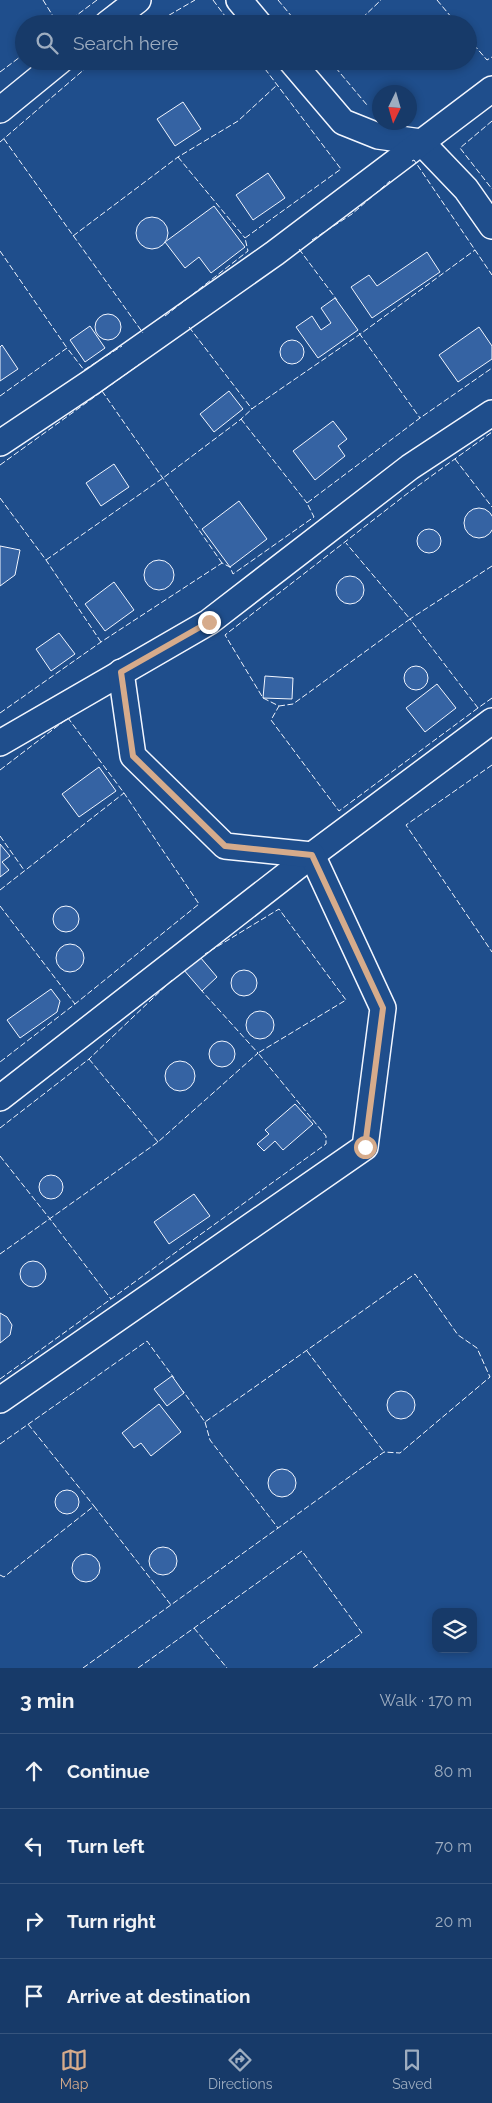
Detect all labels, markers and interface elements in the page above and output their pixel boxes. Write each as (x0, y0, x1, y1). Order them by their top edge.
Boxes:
search box (15, 15, 477, 70)
icon: search (33, 29, 61, 57)
text: Search here (73, 32, 179, 54)
north arrow (372, 85, 417, 130)
route end (198, 611, 221, 634)
route start (354, 1136, 377, 1159)
map controls (432, 1608, 477, 1653)
button: layers (432, 1608, 477, 1653)
text: 3 min (20, 1688, 74, 1713)
text: Walk · 170 m (380, 1691, 472, 1710)
icon: ahead (20, 1757, 48, 1785)
text: Continue (67, 1760, 150, 1782)
text: 80 m (434, 1762, 472, 1781)
icon: left (20, 1832, 48, 1860)
text: Turn left (67, 1835, 144, 1857)
text: 70 m (435, 1837, 472, 1856)
icon: right (20, 1907, 48, 1935)
text: Turn right (67, 1910, 156, 1932)
text: 20 m (435, 1912, 472, 1931)
icon: arrive (20, 1982, 48, 2010)
text: Arrive at destination (67, 1985, 251, 2007)
tab: Map (60, 2046, 88, 2092)
tab: Directions (208, 2046, 273, 2092)
tab: Saved (392, 2046, 432, 2092)

